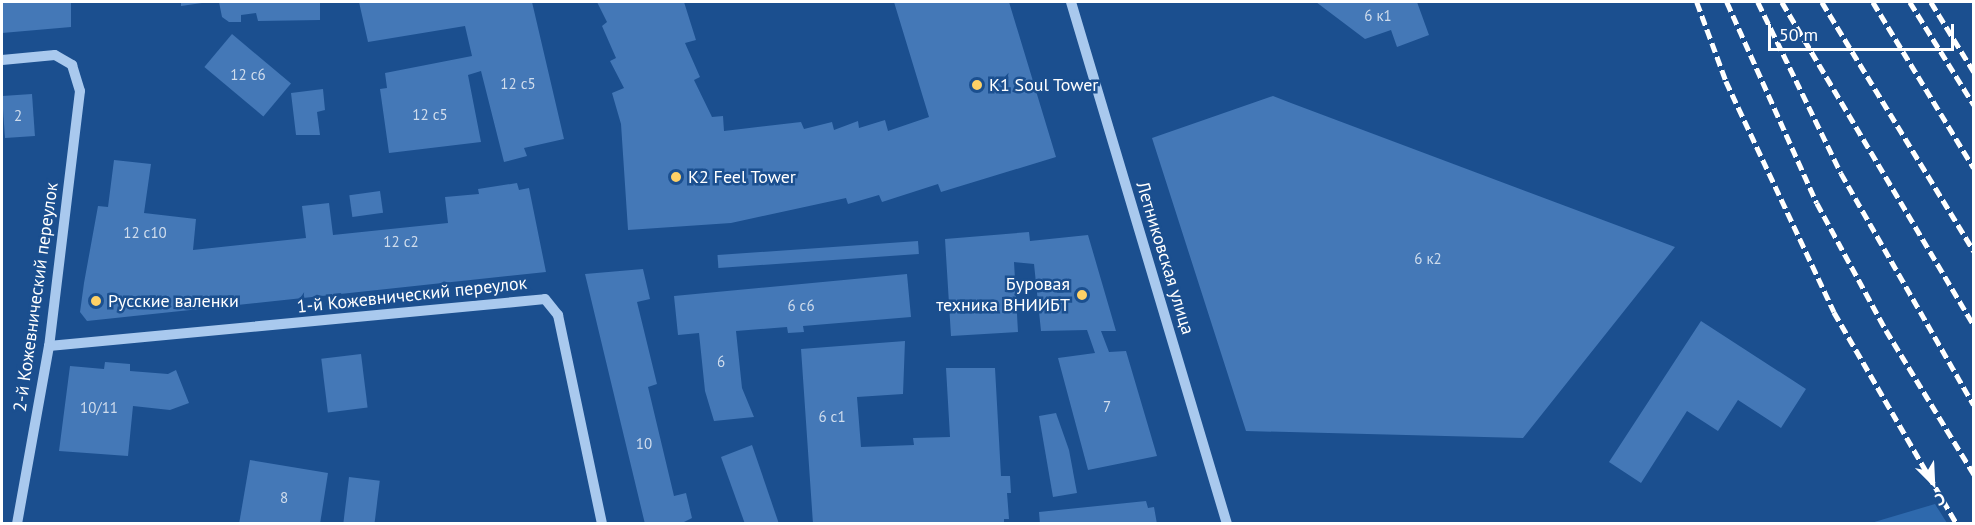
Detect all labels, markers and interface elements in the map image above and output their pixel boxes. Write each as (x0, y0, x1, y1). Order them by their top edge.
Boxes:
house number: 6 к1 (1364, 7, 1392, 25)
scale bar (1771, 12, 1957, 50)
text: 50 m (1779, 23, 1818, 46)
house number: 12 с6 (230, 66, 266, 84)
place label: К1 Soul Tower (989, 74, 1099, 96)
house number: 12 с5 (500, 75, 536, 93)
marker: К1 Soul Tower (970, 78, 984, 92)
house number: 12 с5 (412, 106, 448, 124)
house number: 2 (14, 107, 22, 125)
place label: К2 Feel Tower (688, 166, 796, 188)
marker: К2 Feel Tower (669, 170, 683, 184)
street label: Летниковская улица (1131, 179, 1199, 337)
street label: 2-й Кожевнический переулок (9, 181, 63, 413)
house number: 12 с10 (123, 224, 167, 242)
house number: 12 с2 (383, 233, 419, 251)
house number: 6 к2 (1414, 250, 1442, 268)
street label: 1-й Кожевнический переулок (296, 272, 528, 318)
place label: Буровая техника ВНИИБТ (936, 274, 1070, 316)
marker: Буровая техника ВНИИБТ (1075, 288, 1089, 302)
place label: Русские валенки (108, 290, 239, 312)
marker: Русские валенки (89, 294, 103, 308)
house number: 6 с6 (787, 297, 815, 315)
house number: 6 (717, 353, 725, 371)
house number: 7 (1103, 398, 1111, 416)
house number: 10/11 (80, 399, 118, 417)
house number: 6 с1 (818, 408, 846, 426)
house number: 10 (636, 435, 652, 453)
north arrow (1903, 453, 1963, 513)
text: С (1932, 488, 1948, 510)
house number: 8 (280, 489, 288, 507)

